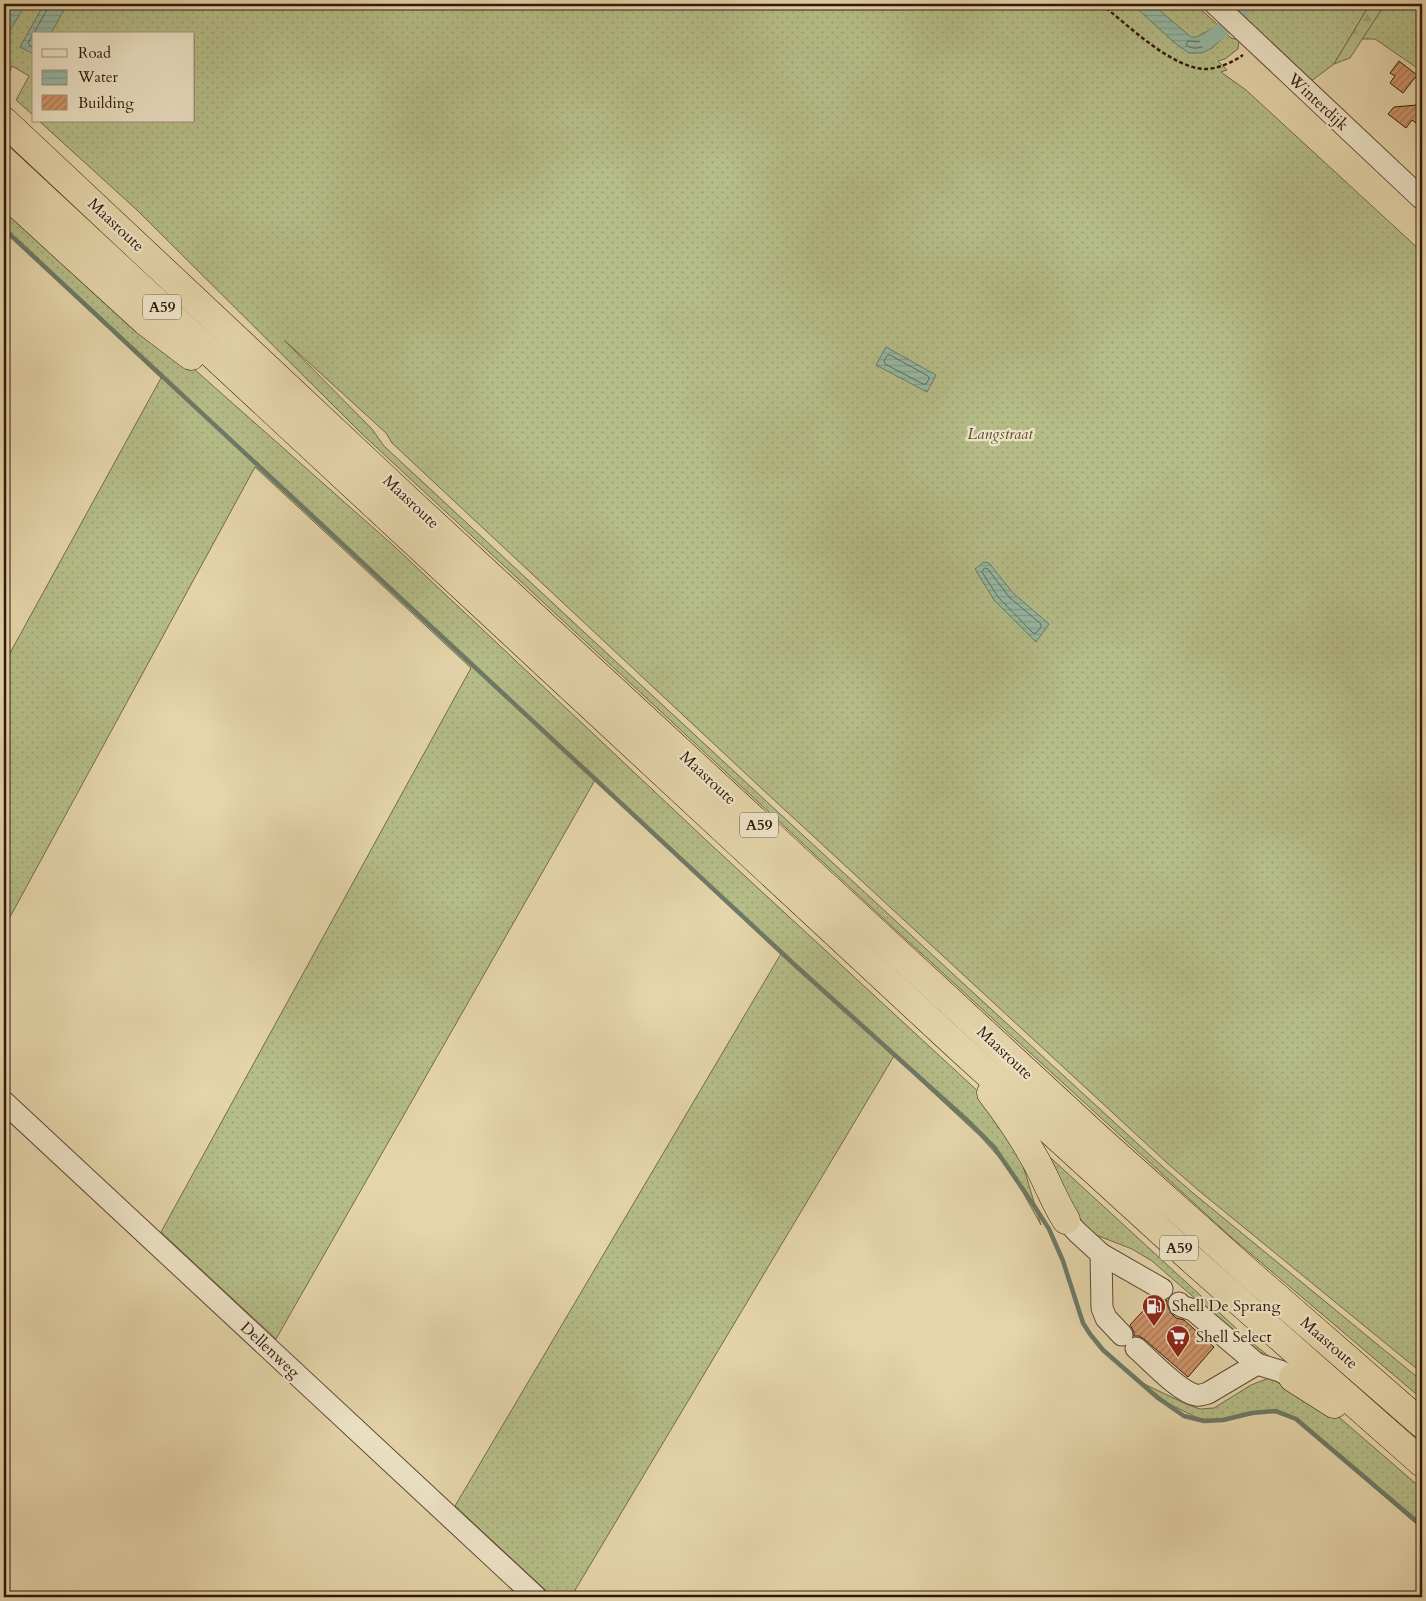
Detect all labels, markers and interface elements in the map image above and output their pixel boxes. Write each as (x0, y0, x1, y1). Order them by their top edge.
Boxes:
legend (32, 32, 195, 122)
text: Road (78, 43, 111, 63)
text: Water (77, 67, 119, 87)
street label: Winterdijk (1282, 68, 1353, 136)
text: Building (78, 93, 134, 113)
street label: Maasroute (83, 193, 149, 257)
road number: A59 (143, 294, 181, 320)
park label: Langstraat (967, 423, 1033, 445)
street label: Maasroute (378, 470, 444, 534)
street label: Maasroute (675, 746, 741, 810)
road number: A59 (740, 812, 778, 838)
street label: Maasroute (972, 1021, 1038, 1085)
road number: A59 (1160, 1236, 1198, 1260)
fuel station icon: Shell De Sprang (1141, 1293, 1167, 1327)
place label: Shell De Sprang (1172, 1295, 1280, 1317)
street label: Maasroute (1295, 1312, 1363, 1374)
street label: Dellenweg (236, 1317, 305, 1383)
supermarket icon: Shell Select (1165, 1324, 1191, 1358)
place label: Shell Select (1196, 1326, 1271, 1348)

